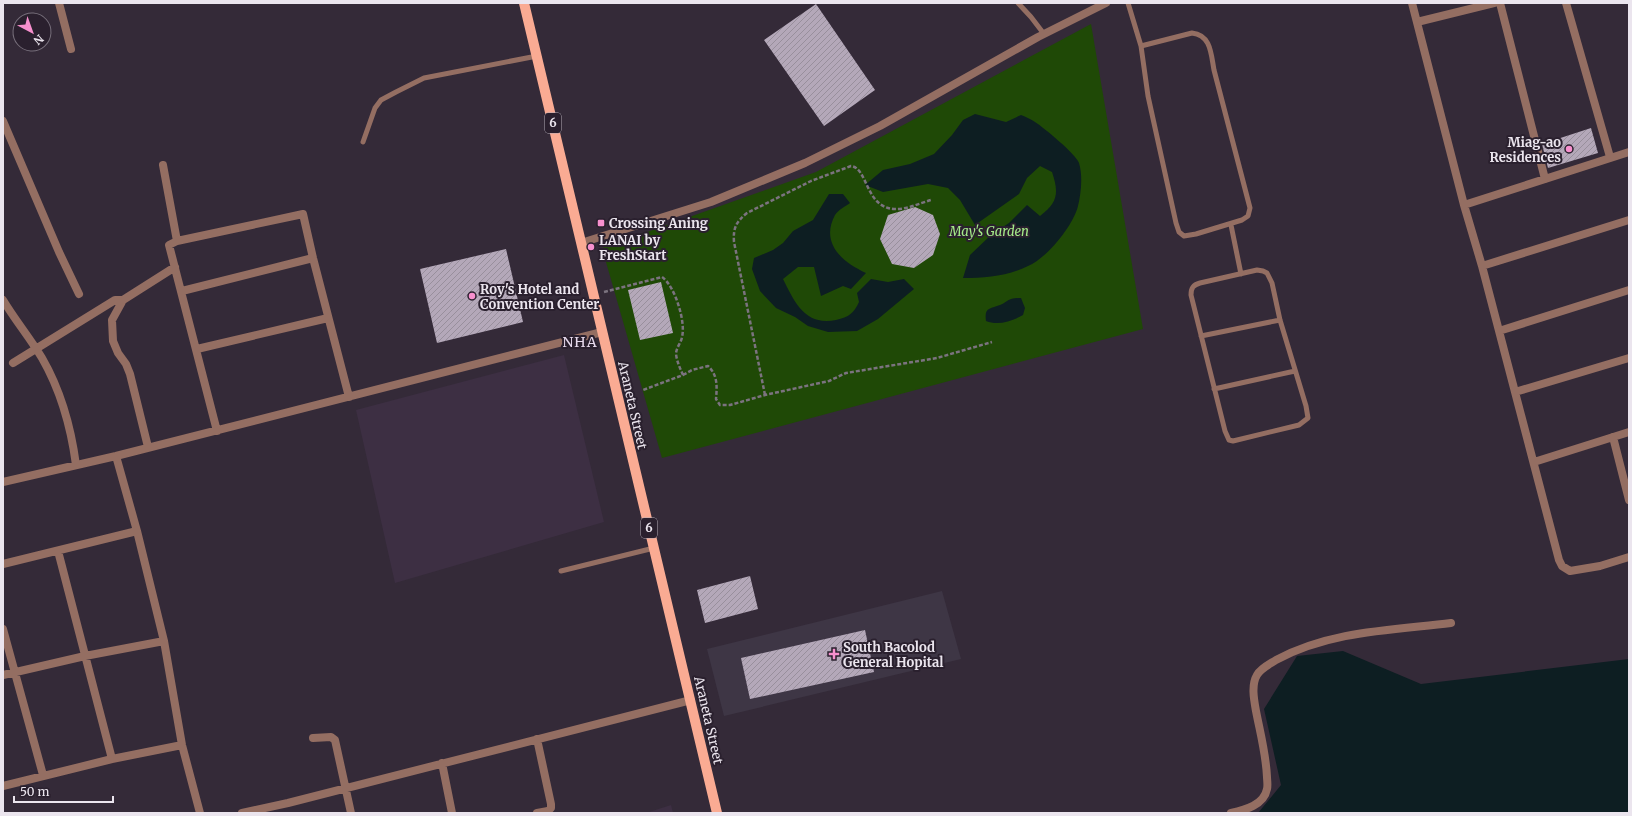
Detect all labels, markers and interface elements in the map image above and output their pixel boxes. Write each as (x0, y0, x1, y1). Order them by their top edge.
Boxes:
north arrow (12, 12, 52, 52)
text: N (30, 31, 46, 48)
road number: 6 (545, 113, 561, 133)
place label: Miag-ao Residences (1489, 134, 1561, 166)
marker: Miag-ao Residences (1564, 144, 1574, 154)
place label: Crossing Aning (609, 215, 708, 232)
marker: Crossing Aning (596, 218, 606, 228)
park label: May's Garden (948, 223, 1029, 240)
place label: LANAI by FreshStart (599, 232, 667, 264)
marker: LANAI by FreshStart (586, 242, 596, 252)
place label: Roy's Hotel and Convention Center (480, 281, 599, 313)
marker: Roy's Hotel and Convention Center (467, 291, 477, 301)
district label: NHA (562, 333, 598, 351)
street label: Araneta Street (614, 359, 651, 451)
road number: 6 (641, 518, 657, 538)
place label: South Bacolod General Hopital (843, 639, 944, 671)
marker: South Bacolod General Hopital (828, 648, 840, 660)
street label: Araneta Street (690, 674, 727, 766)
scale bar (14, 778, 113, 804)
text: 50 m (20, 784, 49, 799)

